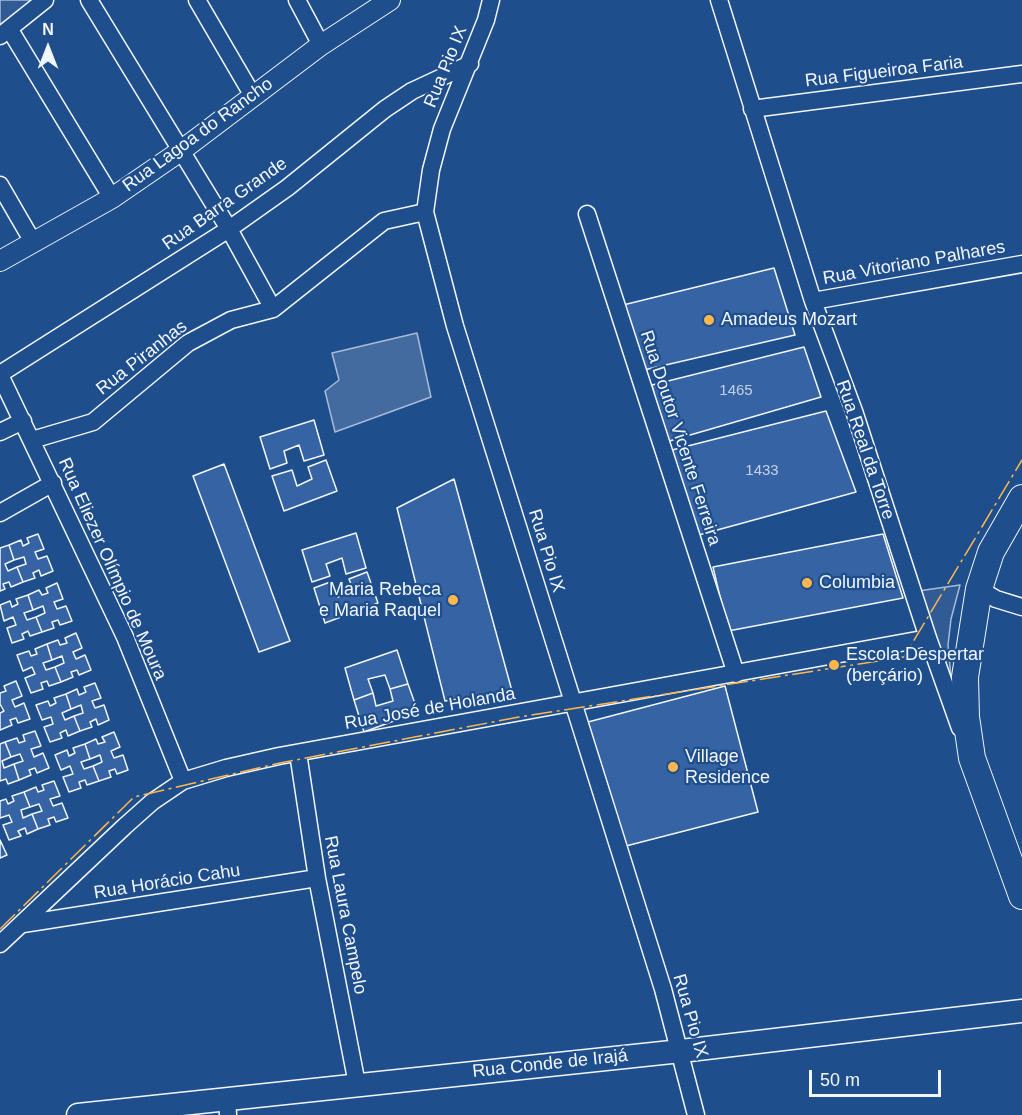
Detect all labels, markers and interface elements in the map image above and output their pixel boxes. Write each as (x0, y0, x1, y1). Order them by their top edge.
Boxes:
north arrow (18, 18, 78, 78)
text: N (42, 21, 54, 38)
street label: Rua Pio IX (420, 23, 472, 111)
street label: Rua Figueiroa Faria (804, 52, 964, 92)
street label: Rua Lagoa do Rancho (119, 73, 277, 197)
street label: Rua Barra Grande (159, 153, 291, 255)
street label: Rua Vitoriano Palhares (821, 236, 1007, 290)
place label: Amadeus Mozart (721, 309, 857, 331)
marker: Amadeus Mozart (702, 313, 716, 327)
street label: Rua Piranhas (92, 316, 192, 400)
street label: Rua Doutor Vicente Ferreira (635, 328, 725, 548)
street label: Rua Real da Torre (831, 377, 899, 523)
house number: 1465 (719, 382, 753, 400)
street label: Rua Eliezer Olímpio de Moura (53, 454, 171, 684)
house number: 1433 (745, 462, 779, 480)
street label: Rua Pio IX (523, 507, 569, 595)
place label: Columbia (819, 572, 895, 594)
marker: Columbia (800, 576, 814, 590)
place label: Maria Rebeca e Maria Raquel (319, 579, 441, 622)
marker: Maria Rebeca e Maria Raquel (446, 593, 460, 607)
place label: Escola Despertar (berçário) (846, 644, 984, 686)
marker: Escola Despertar (berçário) (827, 658, 841, 672)
street label: Rua José de Holanda (343, 683, 517, 735)
place label: Village Residence (685, 746, 770, 789)
marker: Village Residence (666, 760, 680, 774)
street label: Rua Laura Campelo (319, 834, 371, 996)
street label: Rua Horácio Cahu (92, 860, 242, 904)
street label: Rua Pio IX (668, 972, 712, 1060)
street label: Rua Conde de Irajá (471, 1045, 629, 1083)
scale bar (812, 1058, 944, 1096)
text: 50 m (820, 1070, 860, 1090)

